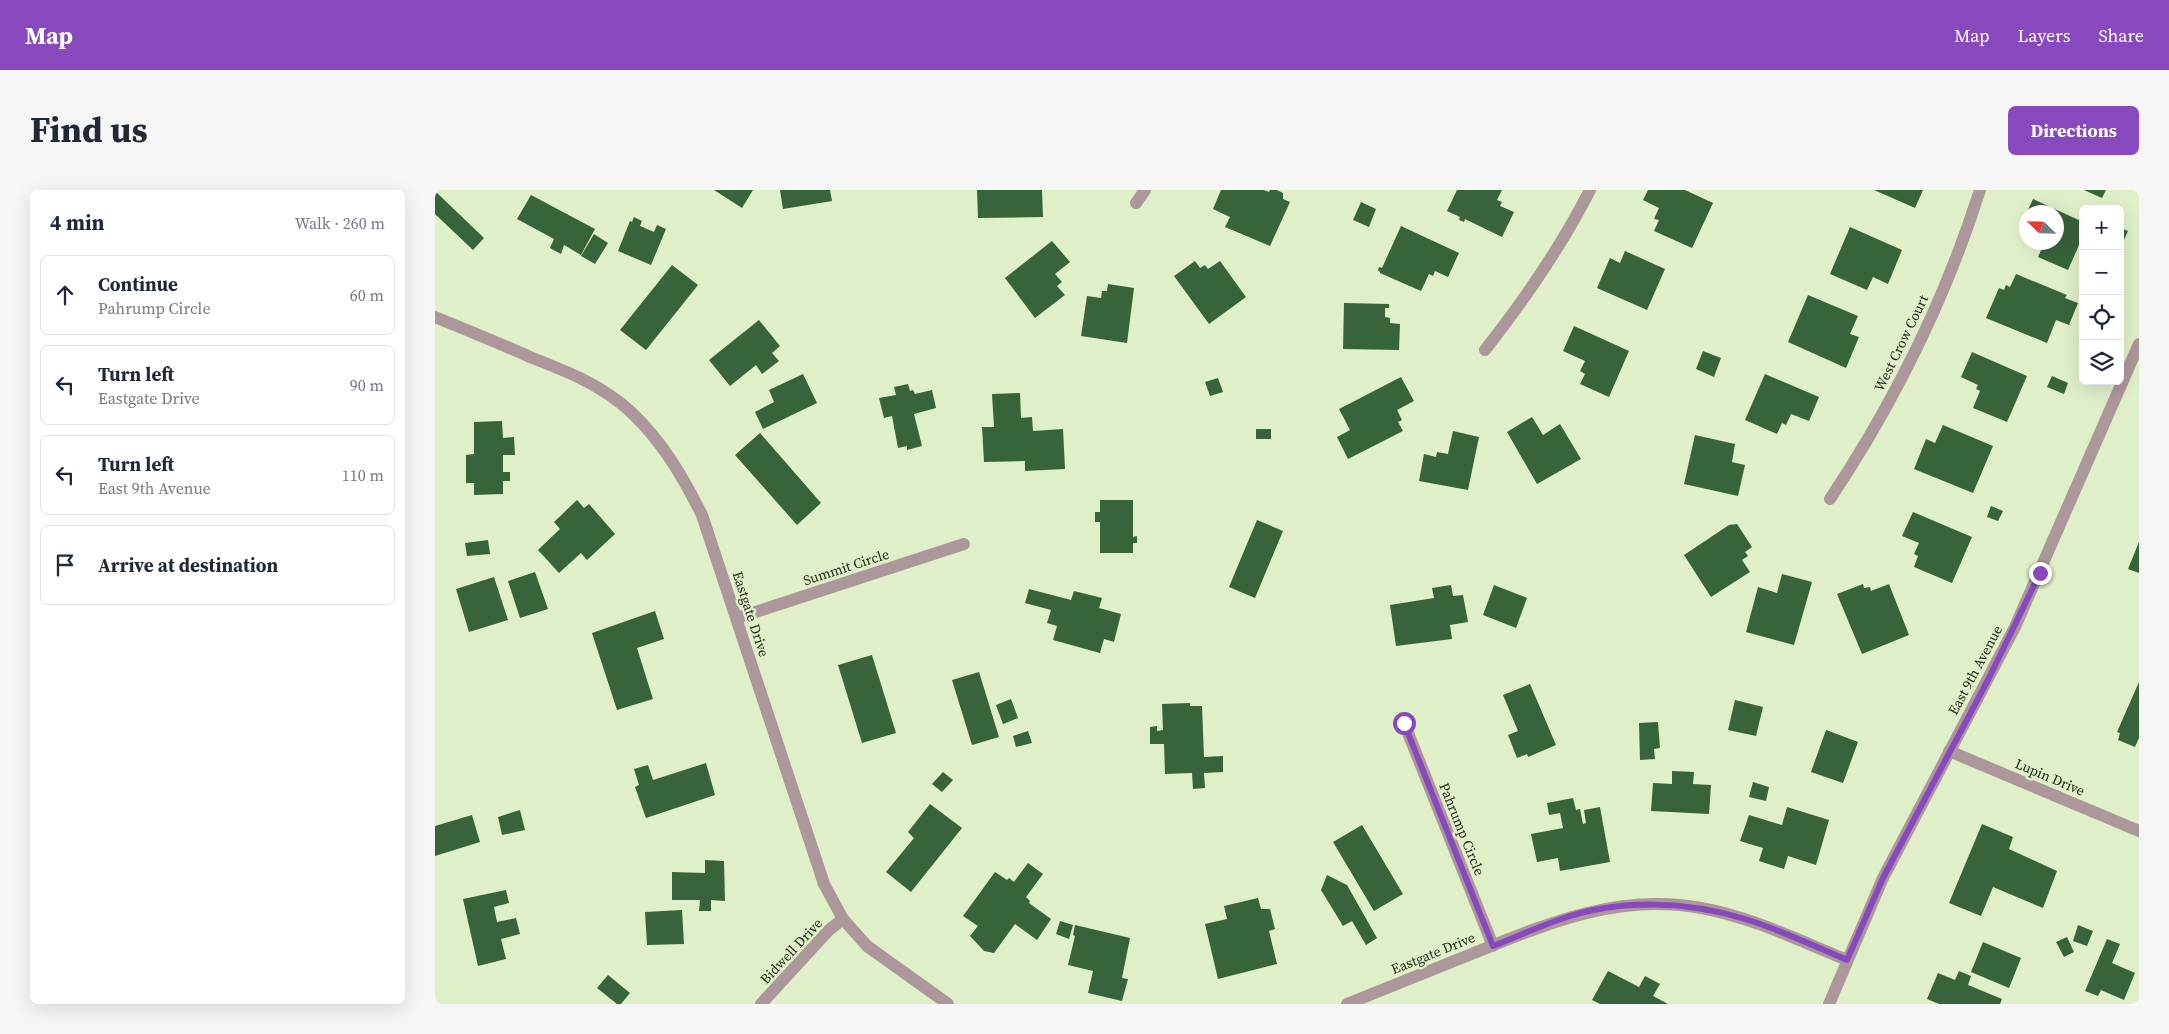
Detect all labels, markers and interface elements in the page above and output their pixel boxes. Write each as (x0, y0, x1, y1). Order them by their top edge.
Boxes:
text: Map (25, 19, 73, 52)
text: Map (1954, 23, 1989, 48)
text: Layers (2017, 23, 2070, 48)
text: Share (2098, 23, 2144, 48)
text: Find us (30, 106, 148, 154)
button: Directions (2008, 106, 2139, 155)
north arrow (2019, 205, 2064, 250)
map controls (2079, 205, 2124, 385)
button: + (2079, 205, 2124, 250)
text: 4 min (50, 208, 105, 237)
text: Walk · 260 m (295, 212, 385, 234)
button: − (2079, 250, 2124, 295)
text: Continue (98, 271, 178, 297)
icon: ahead (51, 281, 79, 309)
text: 60 m (350, 284, 384, 306)
street label: West Crow Court (1869, 291, 1933, 395)
button: locate (2079, 295, 2124, 340)
text: Pahrump Circle (98, 297, 211, 319)
button: layers (2079, 340, 2124, 385)
text: Turn left (98, 361, 174, 387)
icon: left (51, 371, 79, 399)
text: 90 m (350, 374, 384, 396)
text: Eastgate Drive (98, 387, 200, 409)
text: Turn left (98, 451, 174, 477)
icon: left (51, 461, 79, 489)
text: 110 m (342, 464, 384, 486)
text: East 9th Avenue (98, 477, 211, 499)
street label: Summit Circle (800, 544, 892, 590)
icon: arrive (51, 551, 79, 579)
text: Arrive at destination (98, 552, 278, 578)
route end (2029, 562, 2052, 585)
street label: Eastgate Drive (728, 569, 774, 659)
street label: East 9th Avenue (1943, 622, 2007, 718)
route start (1393, 712, 1416, 735)
street label: Lupin Drive (2012, 753, 2088, 801)
street label: Pahrump Circle (1434, 780, 1490, 878)
street label: Bidwell Drive (755, 914, 827, 988)
street label: Eastgate Drive (1388, 927, 1478, 979)

